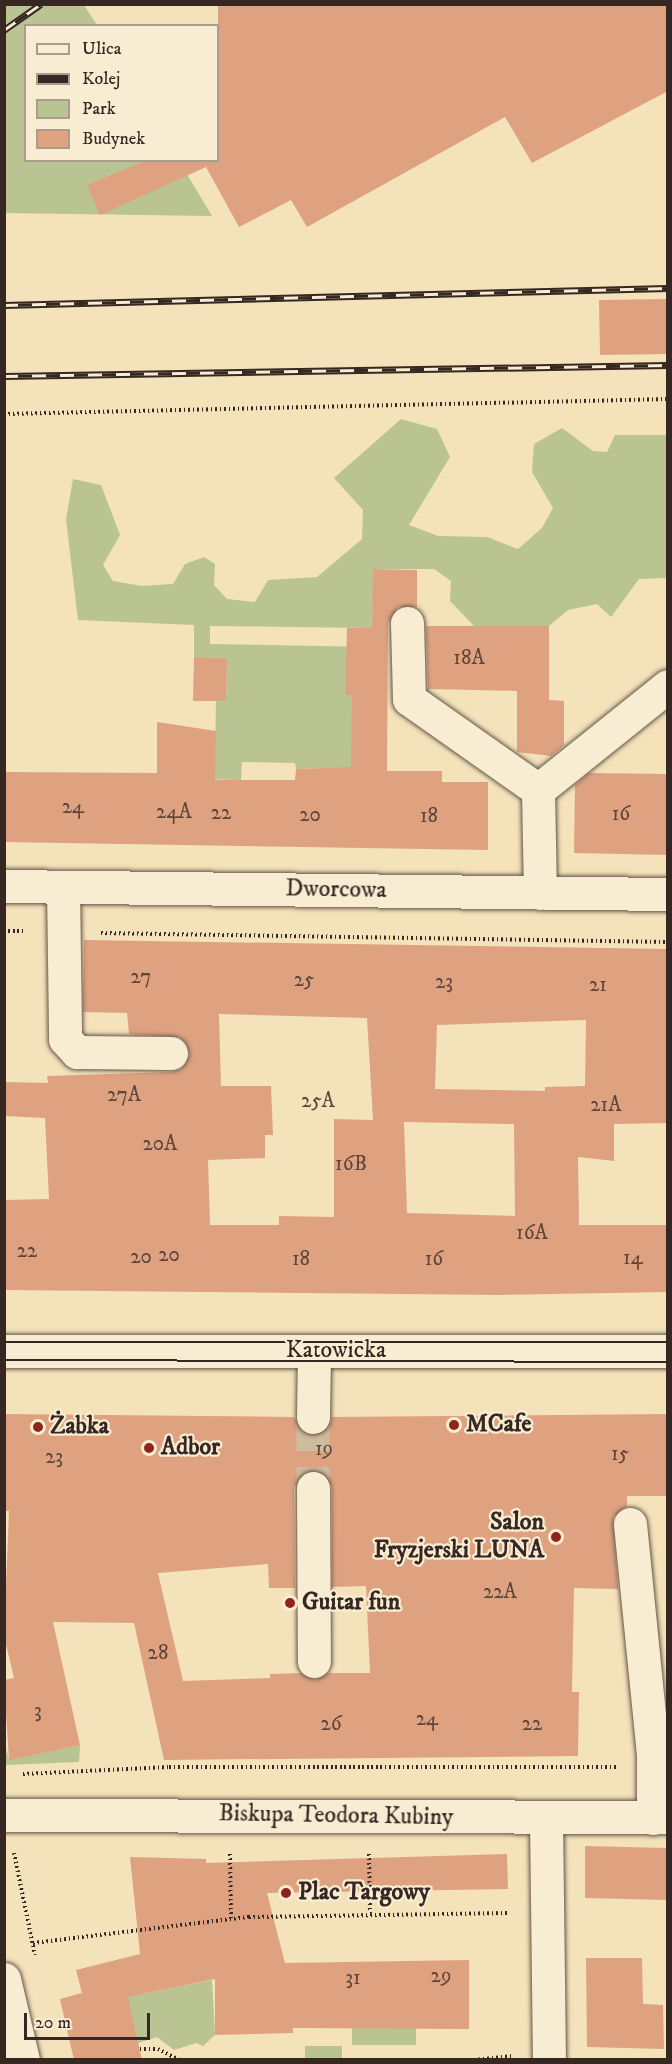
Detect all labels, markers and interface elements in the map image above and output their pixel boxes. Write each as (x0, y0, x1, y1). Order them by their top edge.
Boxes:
legend (24, 24, 219, 162)
text: Ulica (82, 38, 121, 60)
text: Kolej (82, 68, 120, 90)
text: Park (82, 98, 116, 120)
text: Budynek (82, 128, 145, 150)
house number: 18A (453, 645, 485, 671)
house number: 24 (62, 794, 84, 820)
house number: 24A (156, 799, 192, 825)
house number: 22 (211, 800, 231, 826)
house number: 16 (612, 801, 630, 827)
house number: 20 (299, 802, 321, 828)
house number: 18 (420, 803, 438, 829)
street label: Dworcowa (285, 875, 387, 905)
house number: 27 (131, 964, 151, 990)
house number: 25 (294, 967, 314, 993)
house number: 23 (435, 969, 453, 995)
house number: 21 (589, 972, 607, 998)
house number: 27A (107, 1082, 141, 1108)
house number: 25A (301, 1088, 335, 1114)
house number: 21A (590, 1092, 622, 1118)
house number: 20A (143, 1131, 177, 1157)
house number: 16B (335, 1151, 367, 1177)
house number: 16A (516, 1220, 548, 1246)
house number: 22 (17, 1238, 37, 1264)
house number: 20 (158, 1242, 180, 1268)
house number: 20 (130, 1244, 152, 1270)
house number: 14 (623, 1245, 643, 1271)
house number: 18 (292, 1246, 310, 1272)
house number: 16 (425, 1246, 443, 1272)
street label: Katowicka (286, 1337, 386, 1365)
place label: MCafe (466, 1411, 531, 1439)
place label: Żabka (50, 1413, 109, 1441)
marker: MCafe (447, 1418, 461, 1432)
marker: Żabka (31, 1420, 45, 1434)
place label: Adbor (161, 1434, 220, 1462)
house number: 19 (315, 1436, 333, 1462)
marker: Adbor (142, 1441, 156, 1455)
house number: 15 (611, 1441, 629, 1467)
house number: 23 (45, 1444, 63, 1470)
place label: Salon Fryzjerski LUNA (374, 1509, 544, 1565)
marker: Salon Fryzjerski LUNA (549, 1530, 563, 1544)
house number: 22A (483, 1579, 517, 1605)
place label: Guitar fun (302, 1589, 400, 1617)
marker: Guitar fun (283, 1596, 297, 1610)
house number: 28 (148, 1640, 168, 1666)
house number: 3 (34, 1698, 42, 1724)
house number: 24 (416, 1706, 438, 1732)
house number: 26 (320, 1711, 342, 1737)
house number: 22 (522, 1711, 542, 1737)
street label: Biskupa Teodora Kubiny (218, 1800, 454, 1832)
place label: Plac Targowy (298, 1879, 430, 1907)
marker: Plac Targowy (279, 1886, 293, 1900)
house number: 29 (431, 1963, 451, 1989)
house number: 31 (345, 1965, 361, 1991)
scale bar (27, 2001, 153, 2039)
text: 20 m (35, 2012, 71, 2034)

